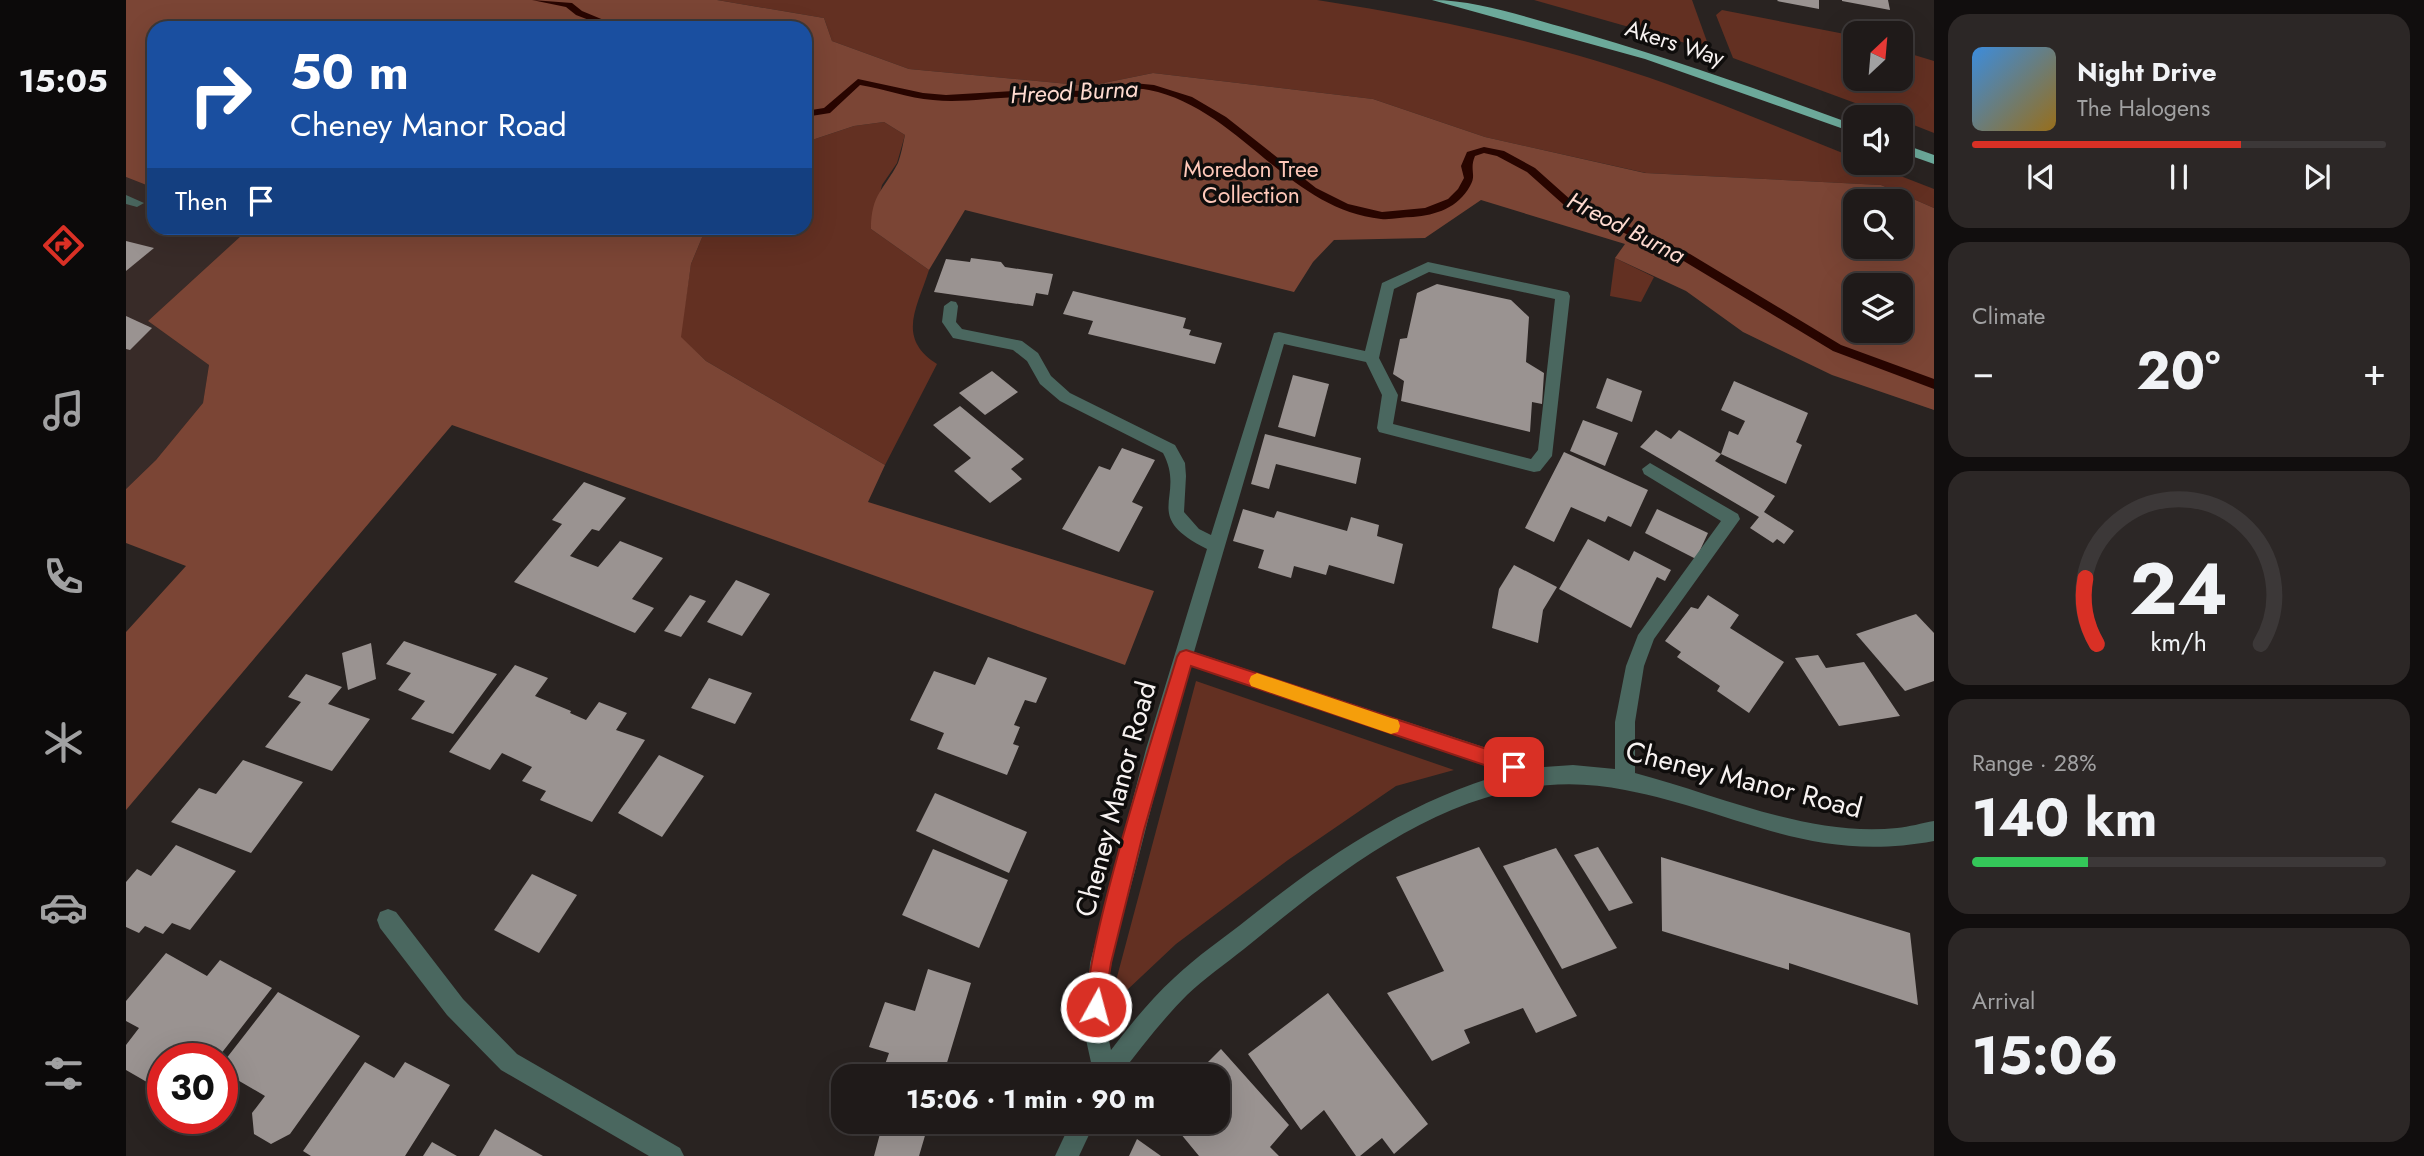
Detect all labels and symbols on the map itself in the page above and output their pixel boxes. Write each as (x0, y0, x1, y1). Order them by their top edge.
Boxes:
street label: Akers Way (1621, 11, 1730, 75)
north arrow (1843, 21, 1913, 91)
water label: Hreod Burna (1009, 71, 1139, 112)
park label: Moredon Tree Collection (1183, 152, 1319, 212)
water label: Hreod Burna (1561, 183, 1691, 272)
street label: Cheney Manor Road (1064, 677, 1167, 921)
street label: Cheney Manor Road (1621, 730, 1866, 829)
pin (1484, 737, 1544, 797)
position arrow (1059, 970, 1133, 1044)
speed limit sign: 30 (147, 1043, 238, 1134)

